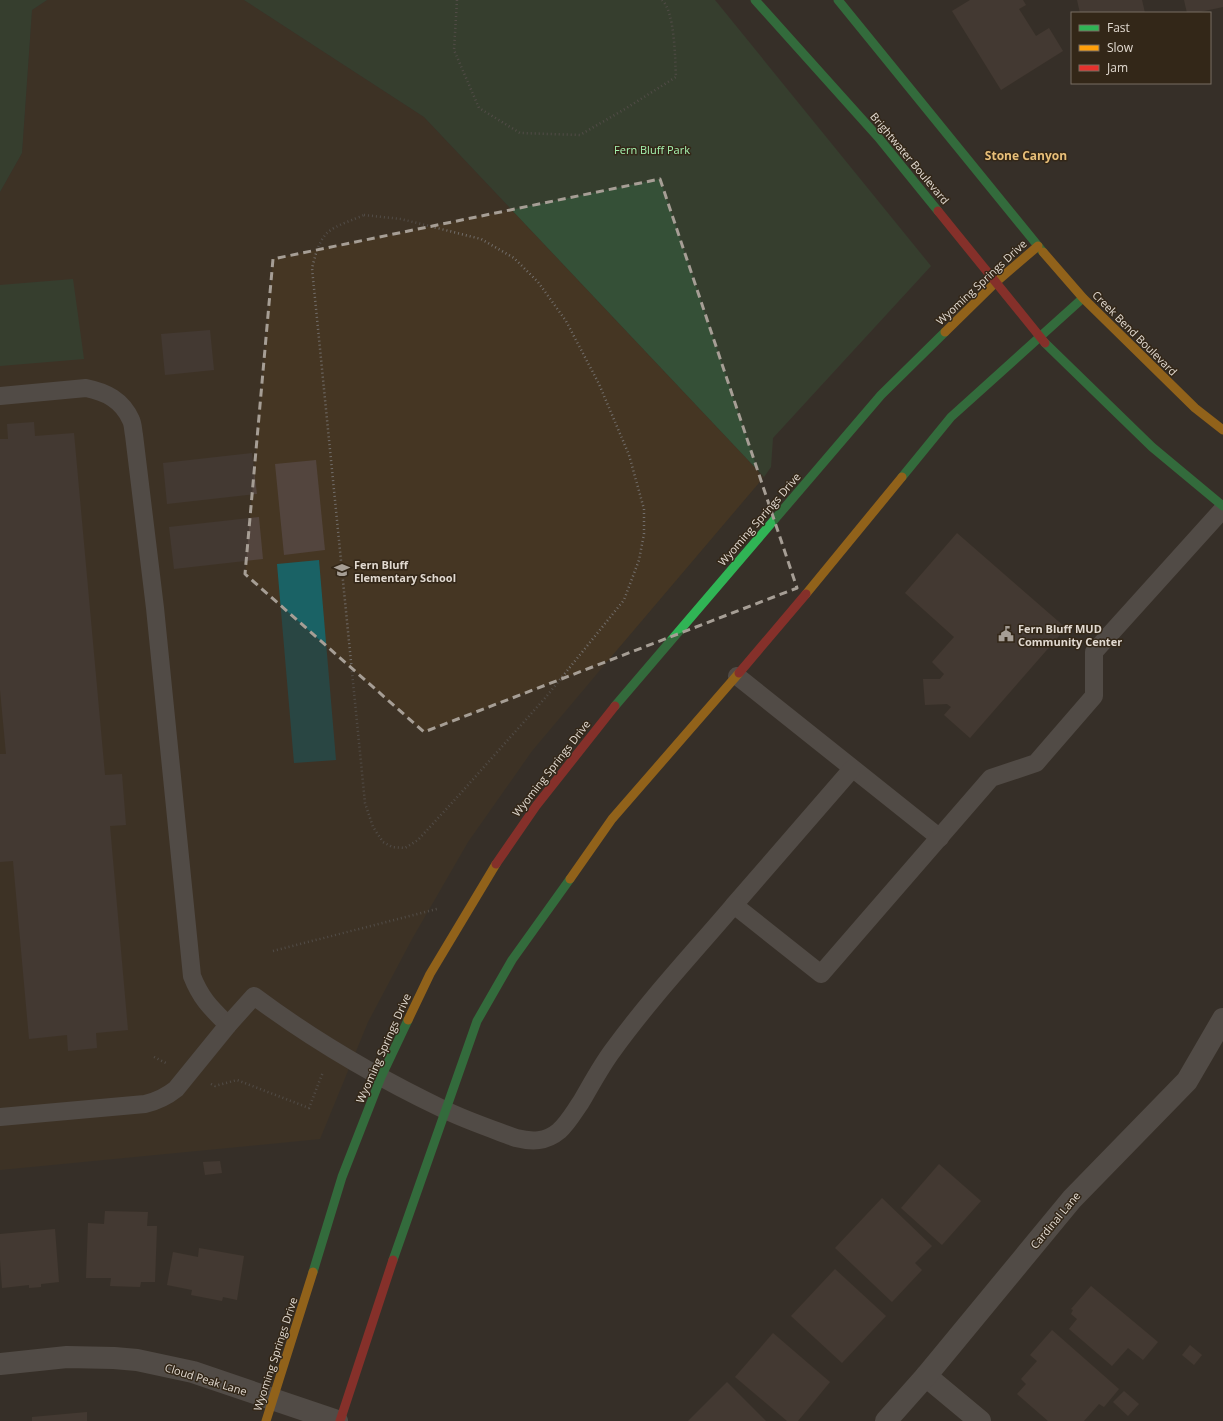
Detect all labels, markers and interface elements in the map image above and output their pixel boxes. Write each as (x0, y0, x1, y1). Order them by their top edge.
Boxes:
legend (1071, 12, 1211, 84)
text: Fast (1107, 19, 1130, 36)
text: Slow (1107, 39, 1134, 56)
text: Jam (1106, 59, 1128, 76)
street label: Brightwater Boulevard (867, 109, 953, 207)
park label: Fern Bluff Park (614, 142, 690, 157)
district label: Stone Canyon (985, 147, 1067, 164)
street label: Wyoming Springs Drive (933, 236, 1029, 328)
street label: Creek Bend Boulevard (1089, 287, 1181, 379)
street label: Wyoming Springs Drive (714, 469, 804, 569)
place label: Fern Bluff Elementary School (354, 557, 456, 585)
school or university icon: Fern Bluff Elementary School (333, 561, 351, 579)
place label: Fern Bluff MUD Community Center (1018, 621, 1122, 649)
public building icon: Fern Bluff MUD Community Center (997, 625, 1015, 643)
street label: Wyoming Springs Drive (509, 717, 593, 819)
street label: Wyoming Springs Drive (352, 991, 414, 1105)
street label: Cardinal Lane (1027, 1188, 1083, 1252)
street label: Wyoming Springs Drive (250, 1295, 300, 1413)
street label: Cloud Peak Lane (163, 1359, 249, 1399)

